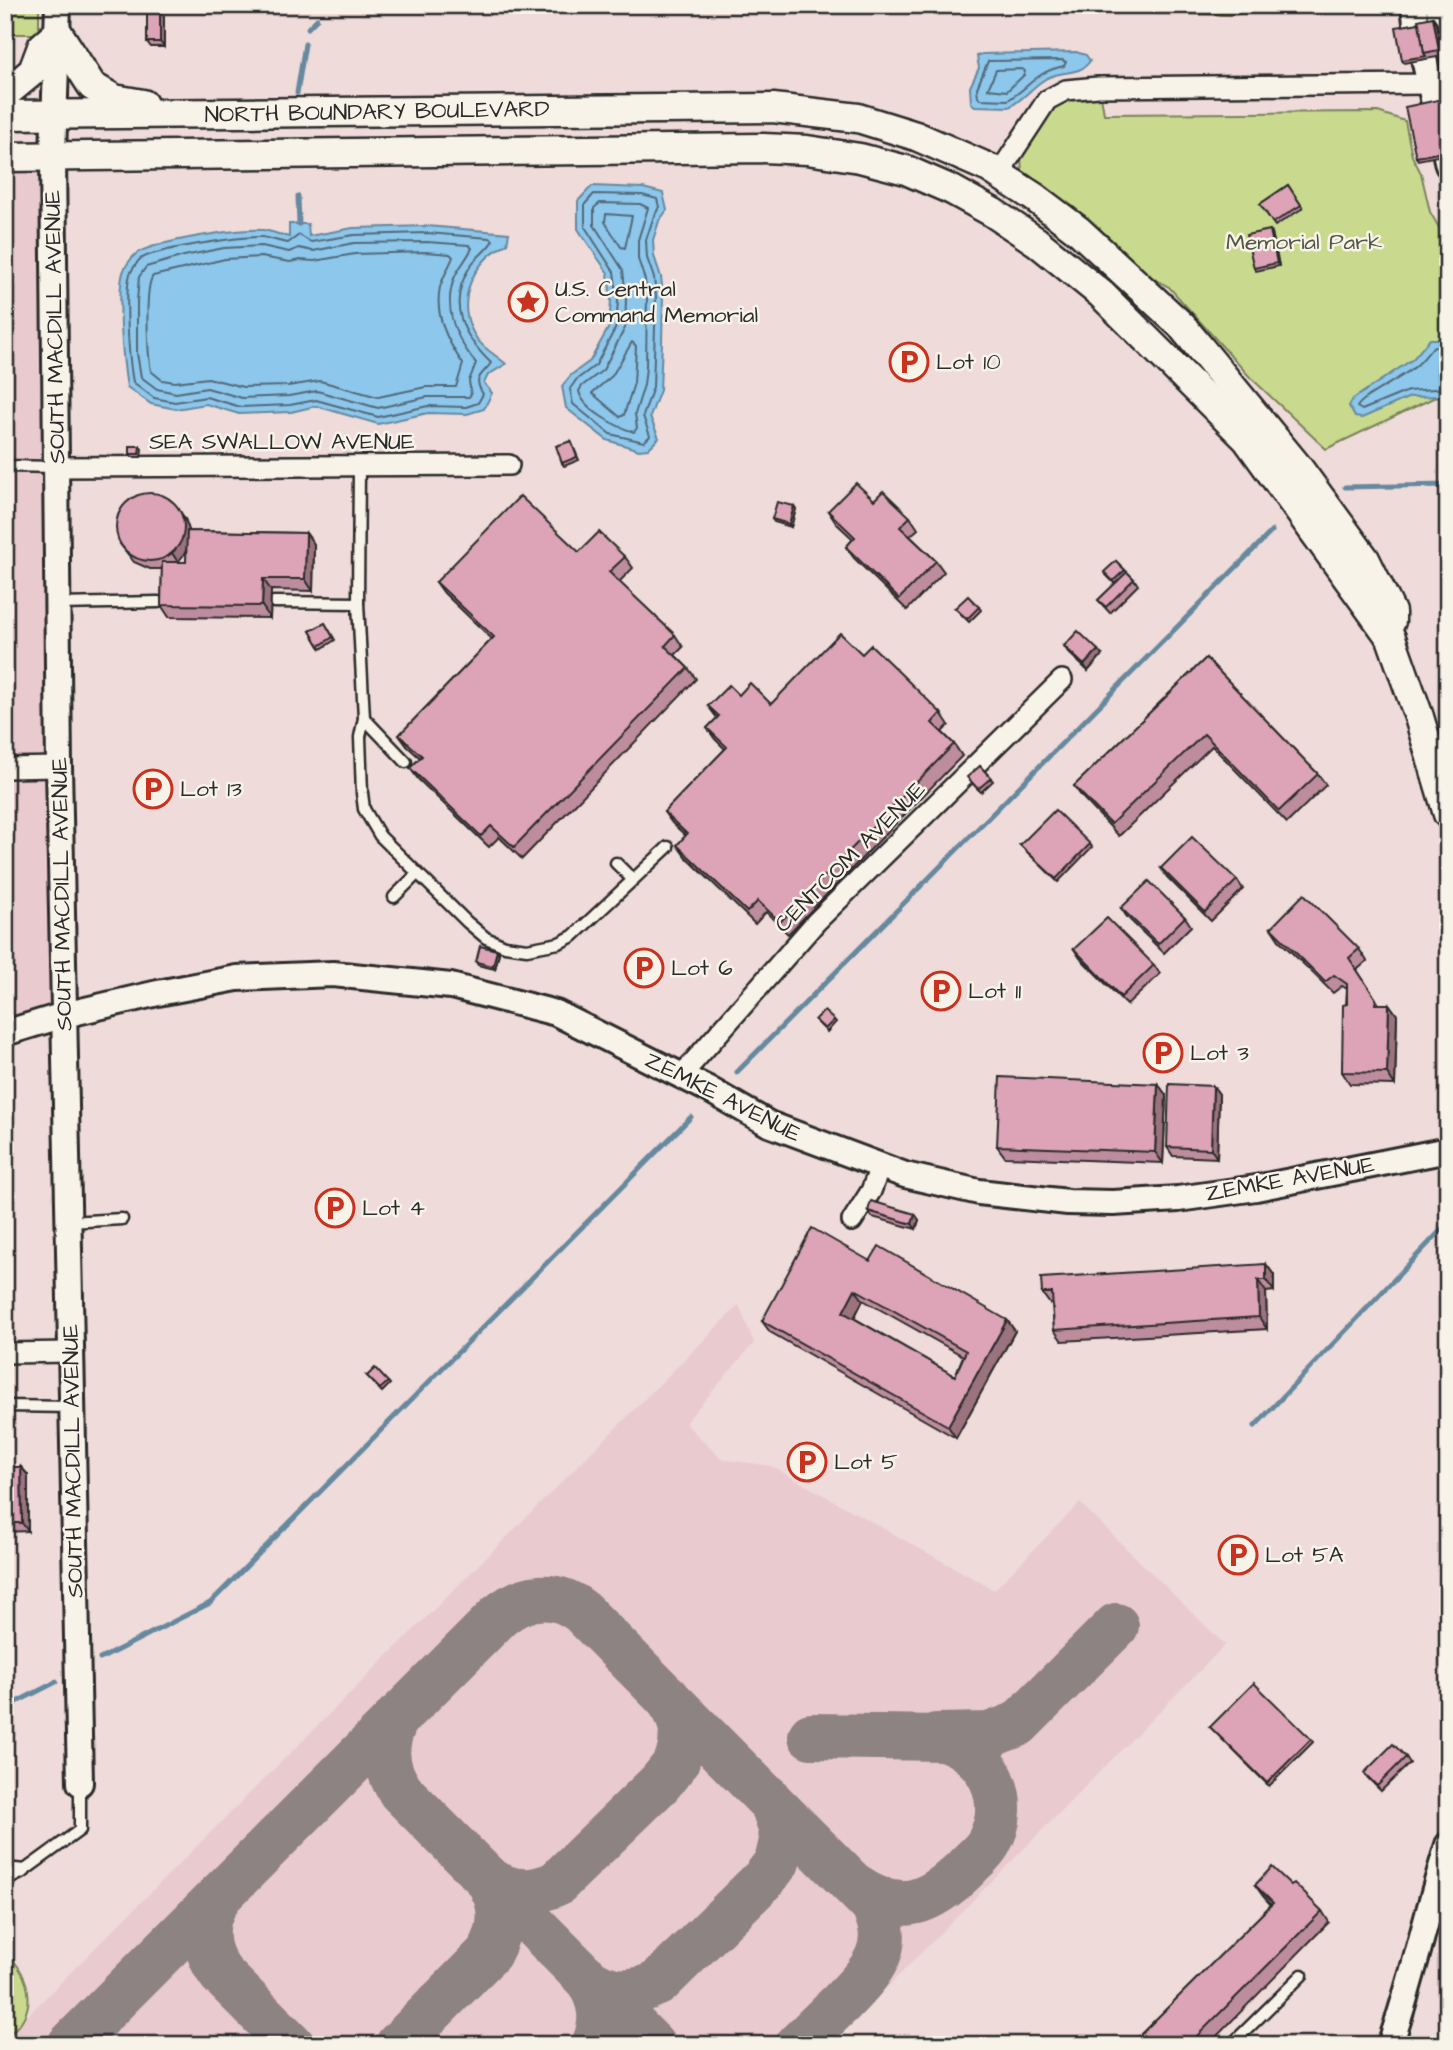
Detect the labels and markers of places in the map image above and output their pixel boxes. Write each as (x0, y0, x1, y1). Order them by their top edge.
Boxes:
place label: U.S. Central Command Memorial (555, 273, 758, 331)
place icon: U.S. Central Command Memorial (507, 281, 549, 323)
parking icon: Lot 10 (888, 341, 930, 383)
place label: Lot 10 (936, 346, 1001, 378)
parking icon: Lot 13 (132, 768, 174, 810)
place label: Lot 13 (180, 773, 242, 805)
parking icon: Lot 6 (623, 947, 665, 989)
place label: Lot 6 (671, 952, 733, 984)
parking icon: Lot 11 (920, 970, 962, 1012)
place label: Lot 11 (968, 975, 1021, 1007)
parking icon: Lot 3 (1142, 1032, 1184, 1074)
place label: Lot 3 (1190, 1037, 1249, 1069)
parking icon: Lot 4 (314, 1187, 356, 1229)
place label: Lot 4 (362, 1192, 425, 1224)
parking icon: Lot 5 (786, 1441, 828, 1483)
place label: Lot 5 (834, 1446, 898, 1478)
parking icon: Lot 5A (1217, 1534, 1259, 1576)
place label: Lot 5A (1265, 1539, 1344, 1571)

